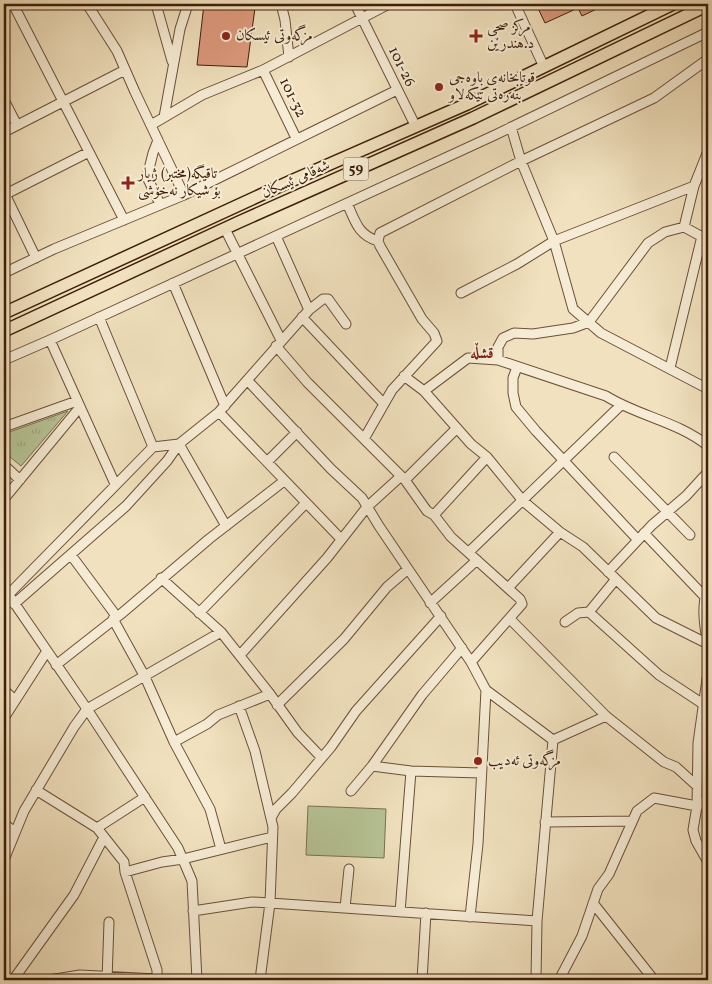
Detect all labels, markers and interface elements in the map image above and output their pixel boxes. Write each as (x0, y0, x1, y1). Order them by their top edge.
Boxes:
place label: مرکز صحی د.هندرێن (487, 17, 534, 55)
place label: مزگەوتی ئیسکان (236, 24, 313, 47)
marker: مرکز صحی د.هندرێن (469, 29, 483, 43)
marker: مزگەوتی ئیسکان (220, 30, 232, 42)
street label: 101-26 (382, 43, 420, 91)
place label: قوتابخانه‌ی باوه‌جی بنه‌ره‌تی تێكه‌لاو (447, 68, 535, 106)
street label: 101-32 (273, 74, 311, 122)
marker: قوتابخانه‌ی باوه‌جی بنه‌ره‌تی تێكه‌لاو (433, 81, 445, 93)
street label: شەقامی ئیسکان (258, 156, 334, 204)
road number: 59 (344, 157, 368, 180)
place label: تاقیگە(مختبر) ژیار بۆ شیکار نەخۆشی (136, 164, 221, 202)
marker: تاقیگە(مختبر) ژیار بۆ شیکار نەخۆشی (122, 177, 134, 189)
district label: قشڵه‌ (470, 342, 494, 365)
place label: مزگەوتی ئەدیب (488, 749, 561, 772)
marker: مزگەوتی ئەدیب (472, 755, 484, 767)

